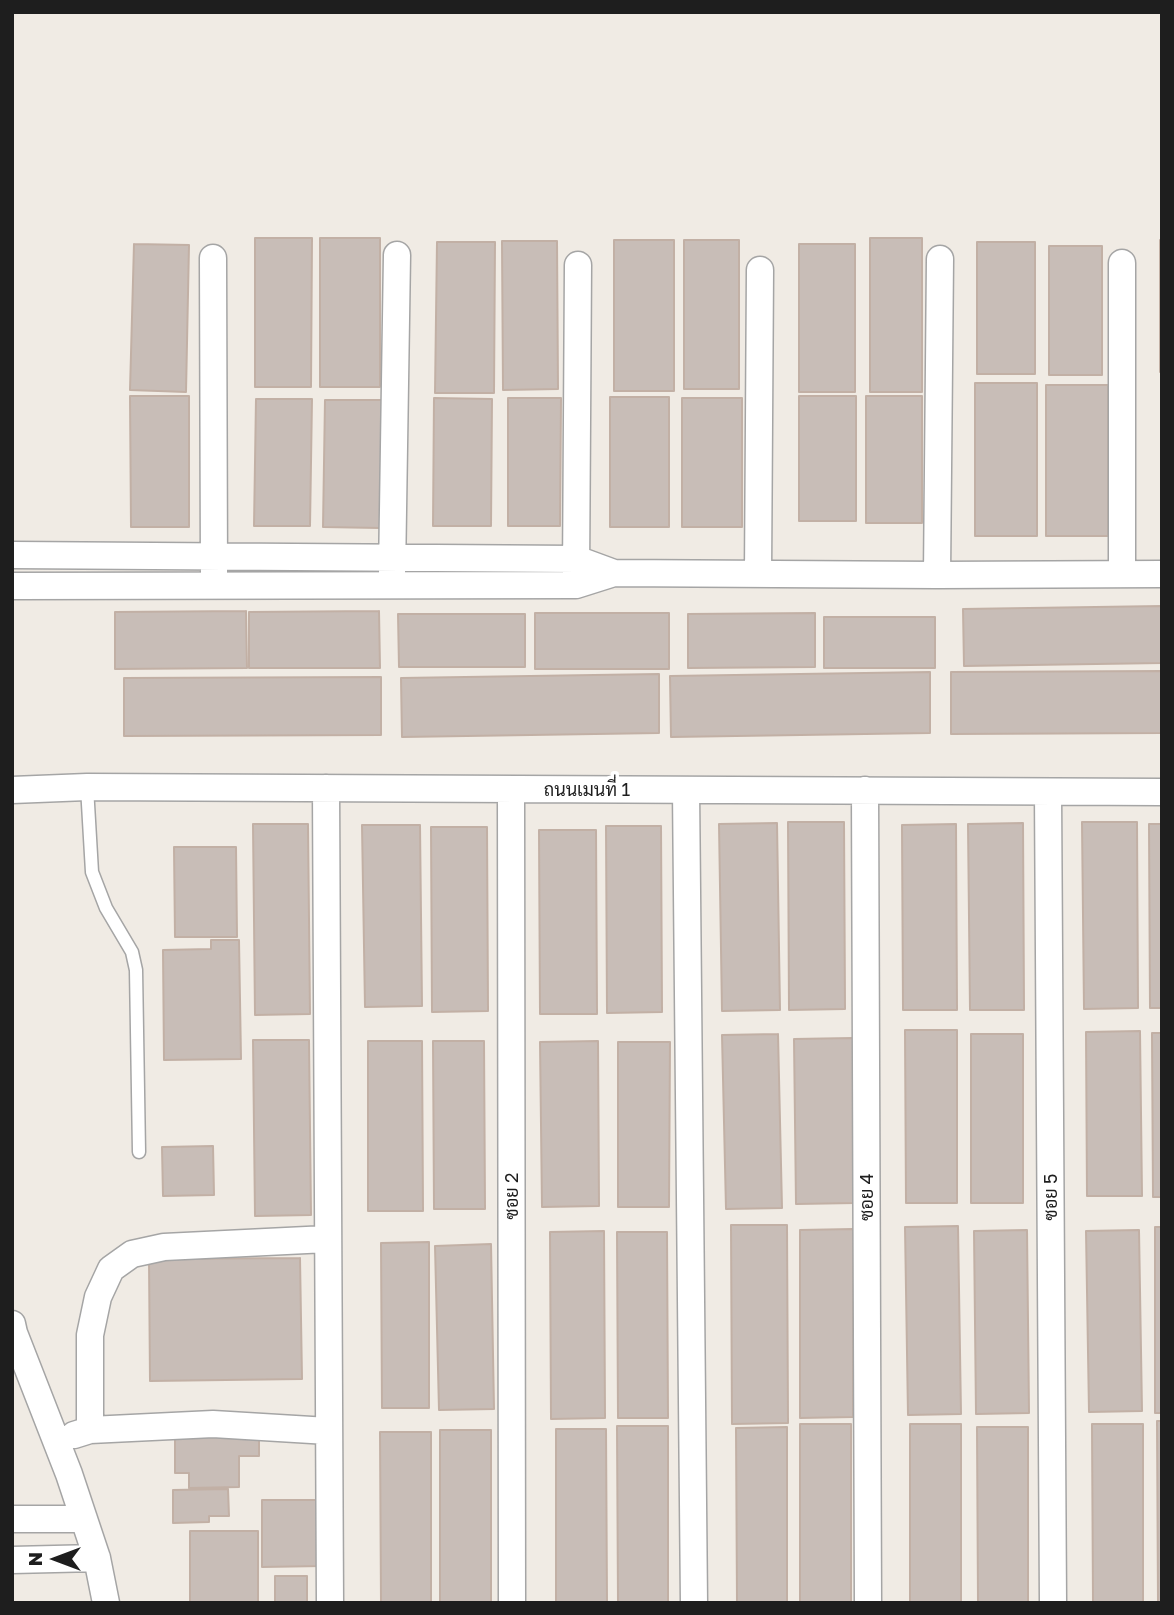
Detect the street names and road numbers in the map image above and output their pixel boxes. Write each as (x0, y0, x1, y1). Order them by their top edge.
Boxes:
street label: ถนนเมนที่ 1 (544, 779, 630, 801)
street label: ซอย 2 (501, 1173, 523, 1219)
street label: ซอย 4 (856, 1173, 878, 1221)
street label: ซอย 5 (1040, 1174, 1062, 1220)

